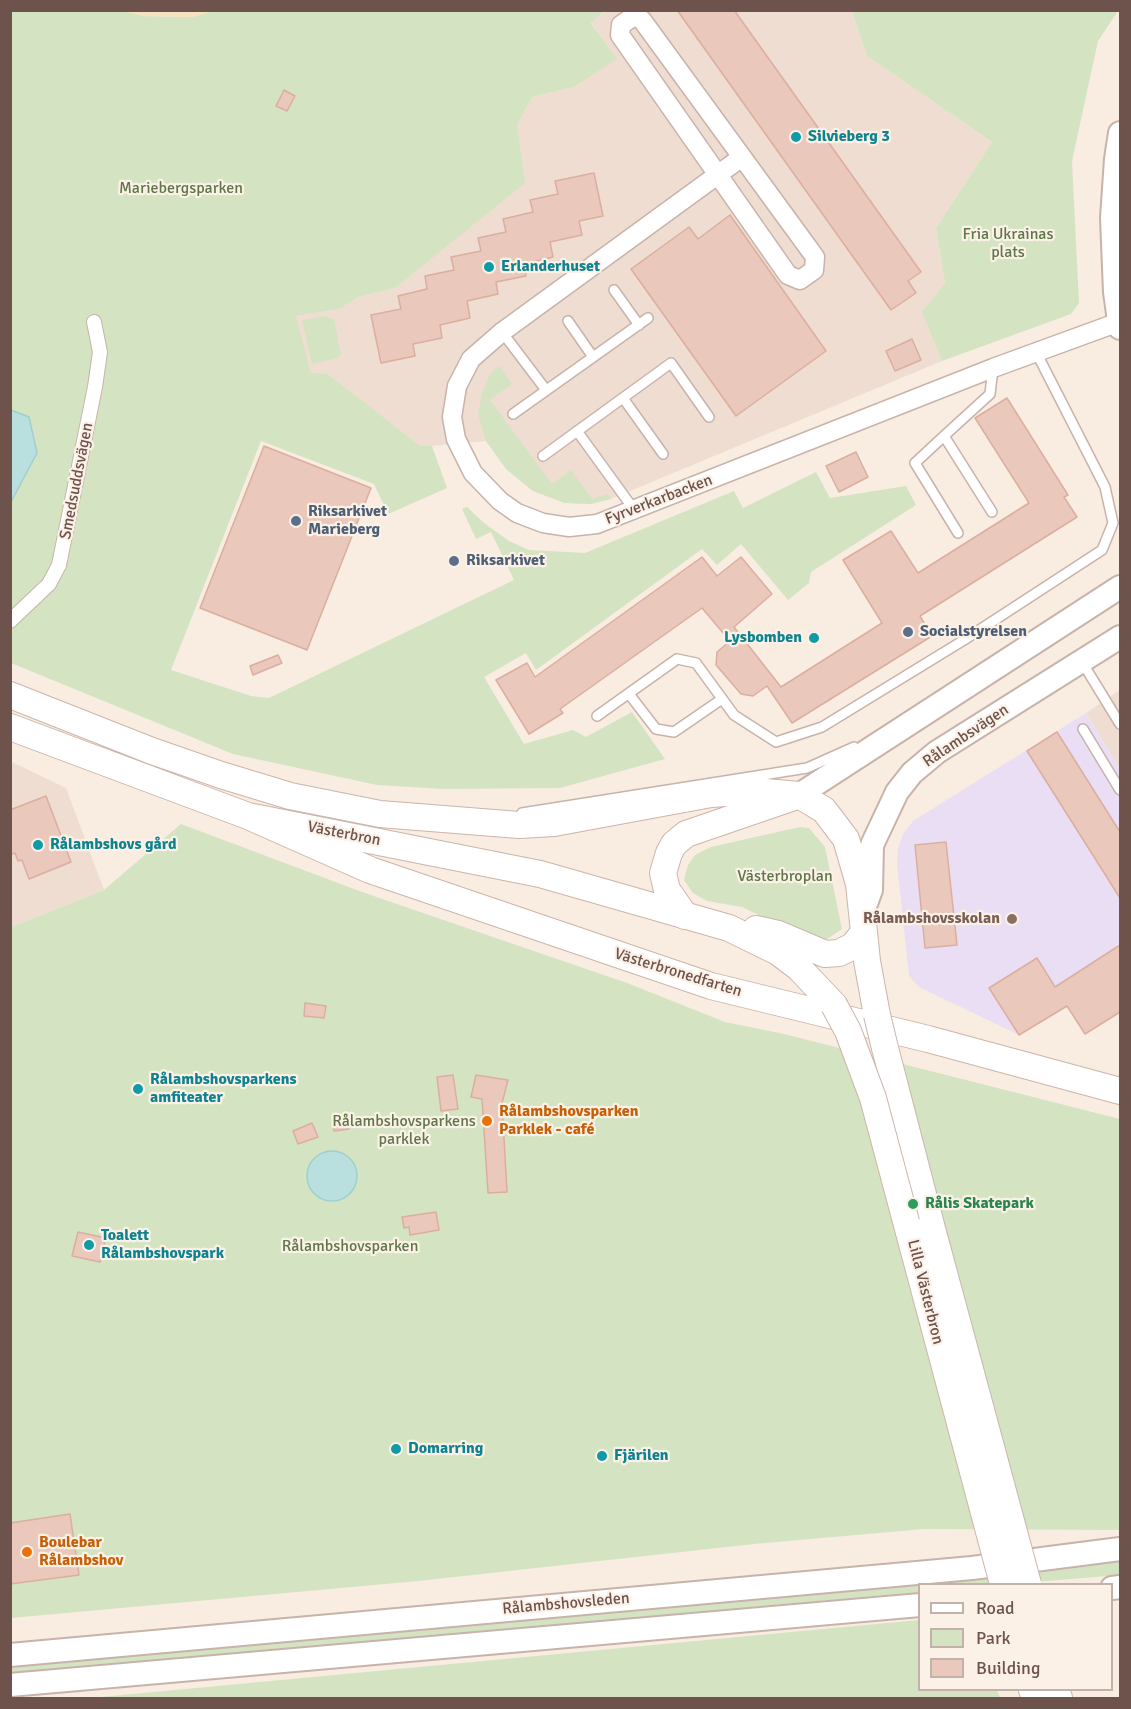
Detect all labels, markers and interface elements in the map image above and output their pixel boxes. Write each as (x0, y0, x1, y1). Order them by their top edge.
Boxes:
place label: Silvieberg 3 (808, 127, 890, 147)
marker: Silvieberg 3 (789, 130, 803, 144)
park label: Mariebergsparken (119, 179, 243, 199)
park label: Fria Ukrainas plats (963, 225, 1053, 263)
place label: Erlanderhuset (501, 257, 600, 277)
marker: Erlanderhuset (482, 260, 496, 274)
street label: Smedsuddsvägen (56, 421, 98, 541)
street label: Fyrverkarbacken (603, 471, 715, 529)
place label: Riksarkivet Marieberg (308, 502, 387, 540)
marker: Riksarkivet Marieberg (289, 514, 303, 528)
place label: Riksarkivet (466, 551, 545, 571)
marker: Riksarkivet (447, 554, 461, 568)
place label: Socialstyrelsen (920, 622, 1027, 642)
marker: Socialstyrelsen (901, 625, 915, 639)
place label: Lysbomben (724, 628, 802, 648)
marker: Lysbomben (807, 631, 821, 645)
street label: Rålambsvägen (920, 700, 1012, 772)
street label: Västerbron (306, 818, 382, 850)
place label: Rålambshovs gård (50, 835, 177, 855)
marker: Rålambshovs gård (31, 838, 45, 852)
park label: Västerbroplan (737, 867, 833, 887)
place label: Rålambshovsskolan (863, 909, 1000, 929)
marker: Rålambshovsskolan (1005, 912, 1019, 926)
street label: Västerbronedfarten (612, 944, 744, 1002)
place label: Rålambshovsparkens amfiteater (150, 1070, 297, 1108)
marker: Rålambshovsparkens amfiteater (131, 1082, 145, 1096)
place label: Rålambshovsparken Parklek - café (499, 1102, 638, 1140)
park label: Rålambshovsparkens parklek (332, 1112, 476, 1150)
marker: Rålambshovsparken Parklek - café (480, 1114, 494, 1128)
place label: Rålis Skatepark (925, 1194, 1034, 1214)
marker: Rålis Skatepark (906, 1197, 920, 1211)
place label: Toalett Rålambshovspark (101, 1226, 224, 1264)
park label: Rålambshovsparken (282, 1237, 418, 1257)
marker: Toalett Rålambshovspark (82, 1238, 96, 1252)
street label: Lilla Västerbron (903, 1238, 947, 1346)
place label: Domarring (408, 1439, 483, 1459)
marker: Domarring (389, 1442, 403, 1456)
place label: Fjärilen (614, 1446, 669, 1466)
marker: Fjärilen (595, 1449, 609, 1463)
place label: Boulebar Rålambshov (39, 1533, 123, 1571)
marker: Boulebar Rålambshov (20, 1545, 34, 1559)
legend (918, 1583, 1113, 1691)
street label: Rålambshovsleden (502, 1589, 630, 1619)
text: Road (976, 1597, 1015, 1619)
text: Park (976, 1627, 1011, 1649)
text: Building (976, 1657, 1040, 1679)

